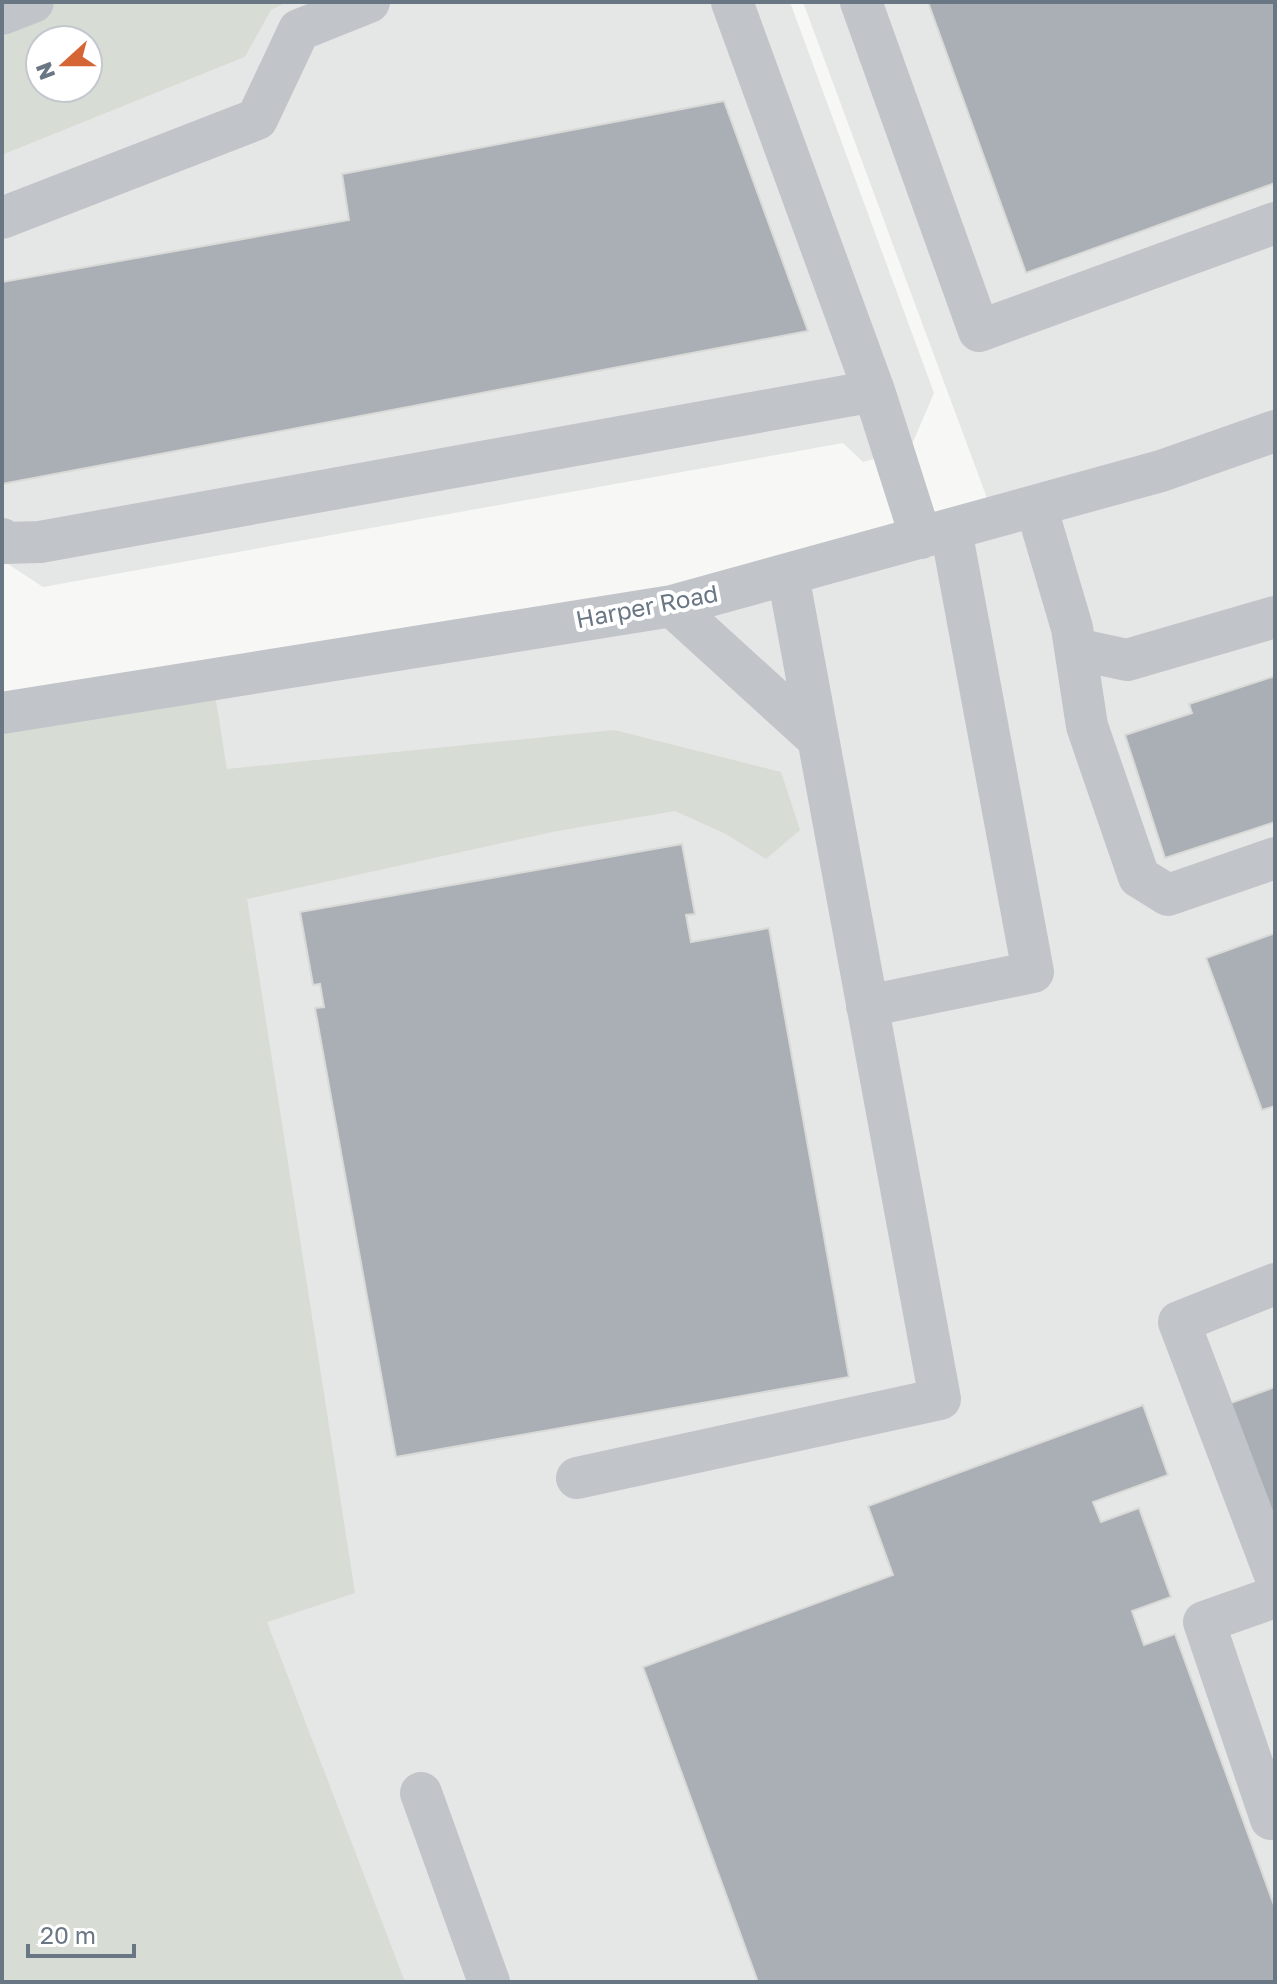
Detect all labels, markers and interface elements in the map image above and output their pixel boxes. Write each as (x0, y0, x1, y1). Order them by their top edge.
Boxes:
north arrow (24, 24, 104, 104)
text: N (29, 59, 60, 84)
street label: Harper Road (573, 578, 720, 633)
scale bar (28, 1908, 134, 1958)
text: 20 m (40, 1920, 96, 1949)

